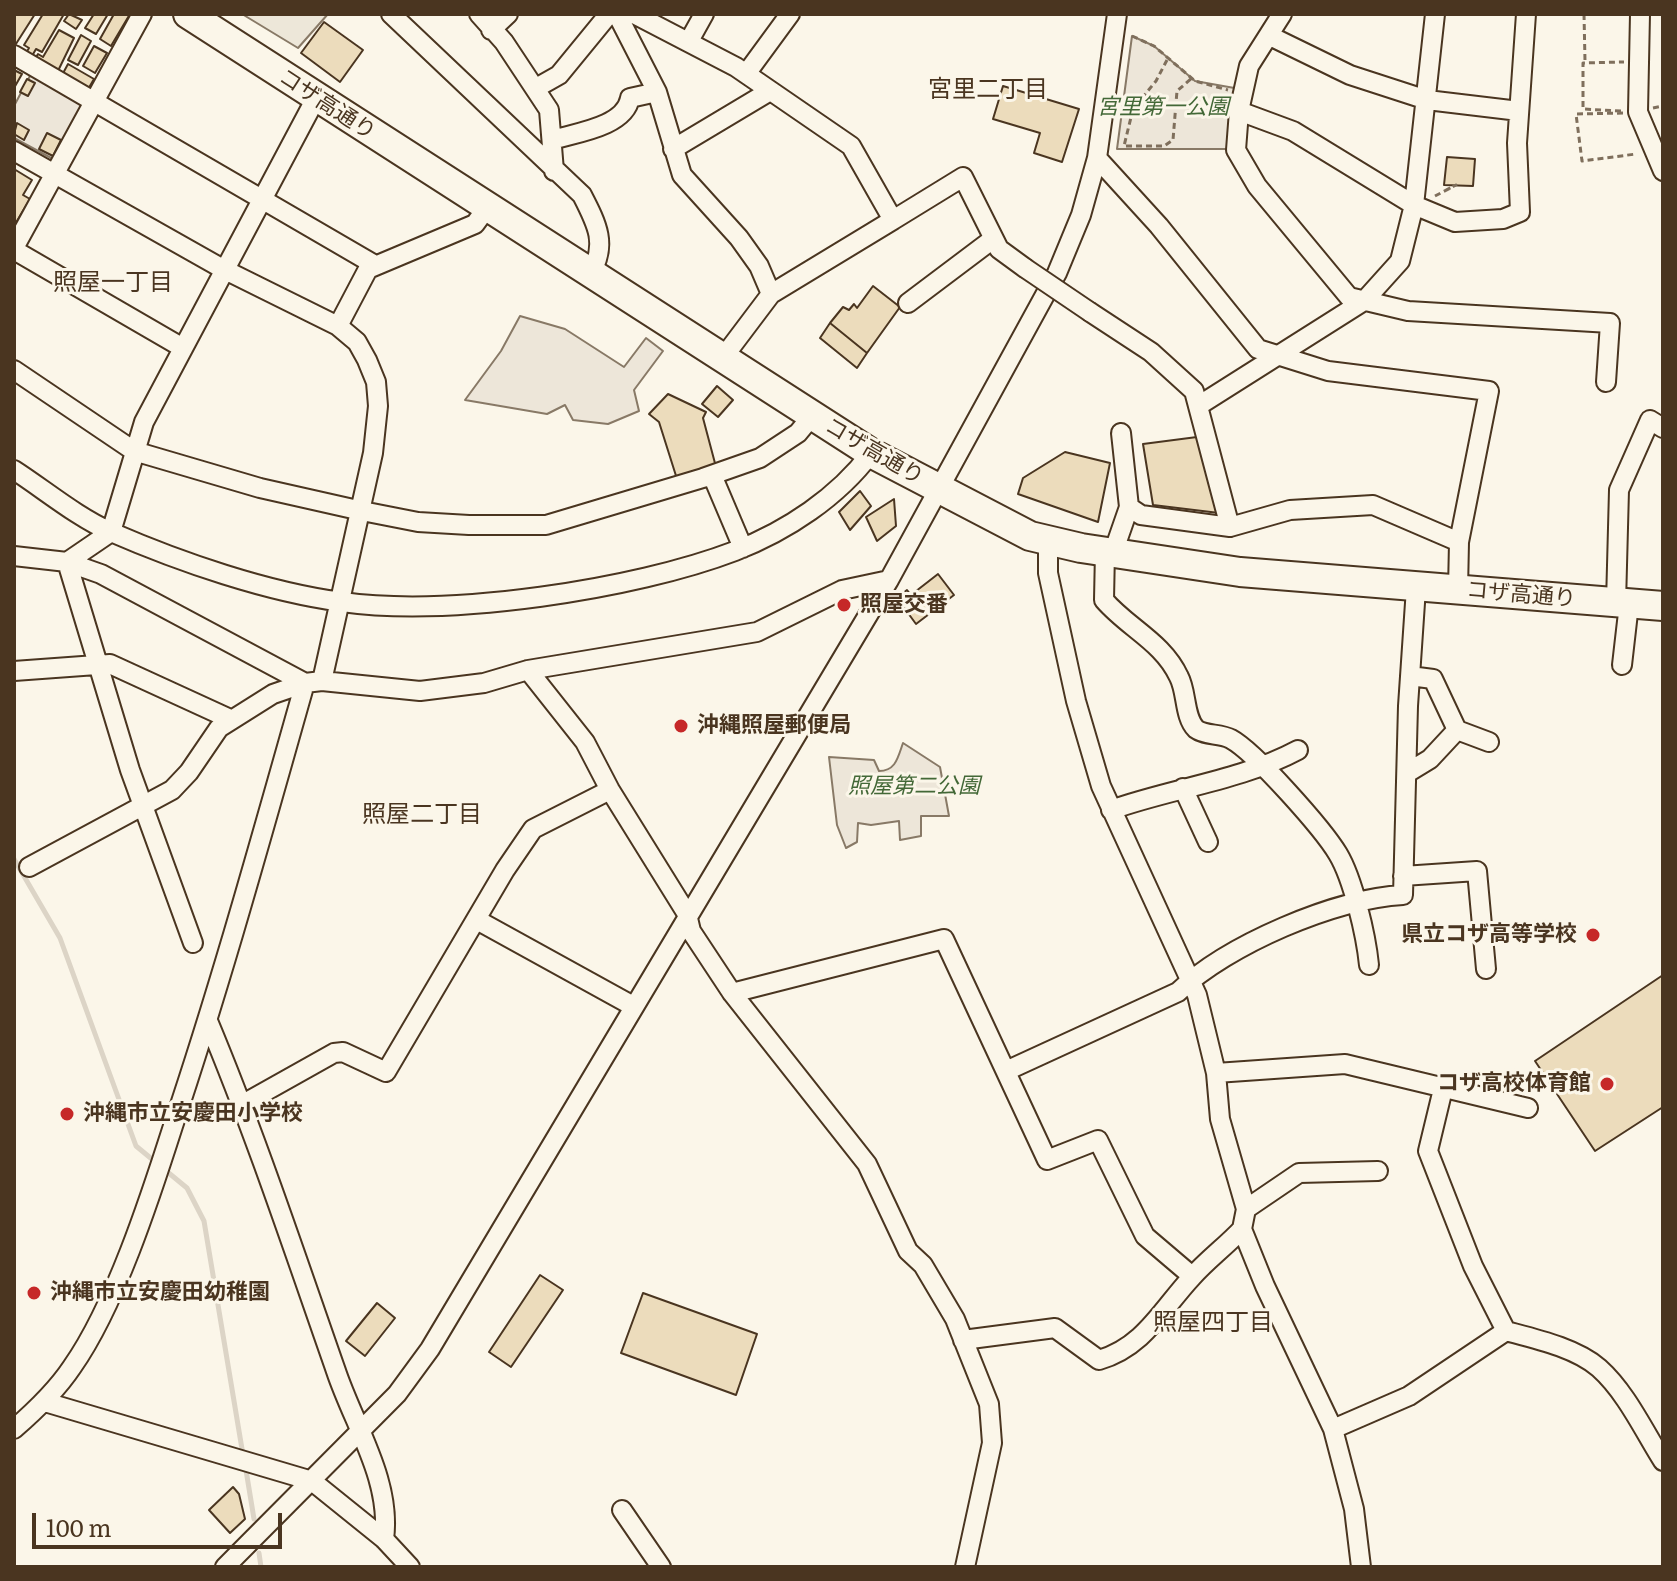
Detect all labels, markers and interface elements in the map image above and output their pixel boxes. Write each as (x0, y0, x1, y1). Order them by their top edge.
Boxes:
street label: コザ高通り (274, 64, 380, 146)
district label: 宮里二丁目 (928, 76, 1048, 104)
park label: 宮里第一公園 (1097, 95, 1229, 121)
district label: 照屋一丁目 (53, 269, 173, 297)
street label: コザ高通り (820, 413, 928, 491)
street label: コザ高通り (1465, 577, 1577, 613)
place label: 照屋交番 (860, 592, 948, 618)
marker: 照屋交番 (835, 596, 853, 614)
place label: 沖縄照屋郵便局 (697, 713, 851, 739)
marker: 沖縄照屋郵便局 (672, 717, 690, 735)
park label: 照屋第二公園 (848, 774, 980, 800)
district label: 照屋二丁目 (362, 801, 482, 829)
place label: 県立コザ高等学校 (1401, 922, 1577, 948)
marker: 県立コザ高等学校 (1584, 926, 1602, 944)
place label: コザ高校体育館 (1437, 1071, 1591, 1097)
marker: コザ高校体育館 (1598, 1075, 1616, 1093)
place label: 沖縄市立安慶田小学校 (83, 1101, 303, 1127)
marker: 沖縄市立安慶田小学校 (58, 1105, 76, 1123)
place label: 沖縄市立安慶田幼稚園 (50, 1280, 270, 1306)
marker: 沖縄市立安慶田幼稚園 (25, 1284, 43, 1302)
district label: 照屋四丁目 (1153, 1309, 1273, 1337)
scale bar (36, 1497, 286, 1547)
text: 100 m (46, 1509, 112, 1544)

